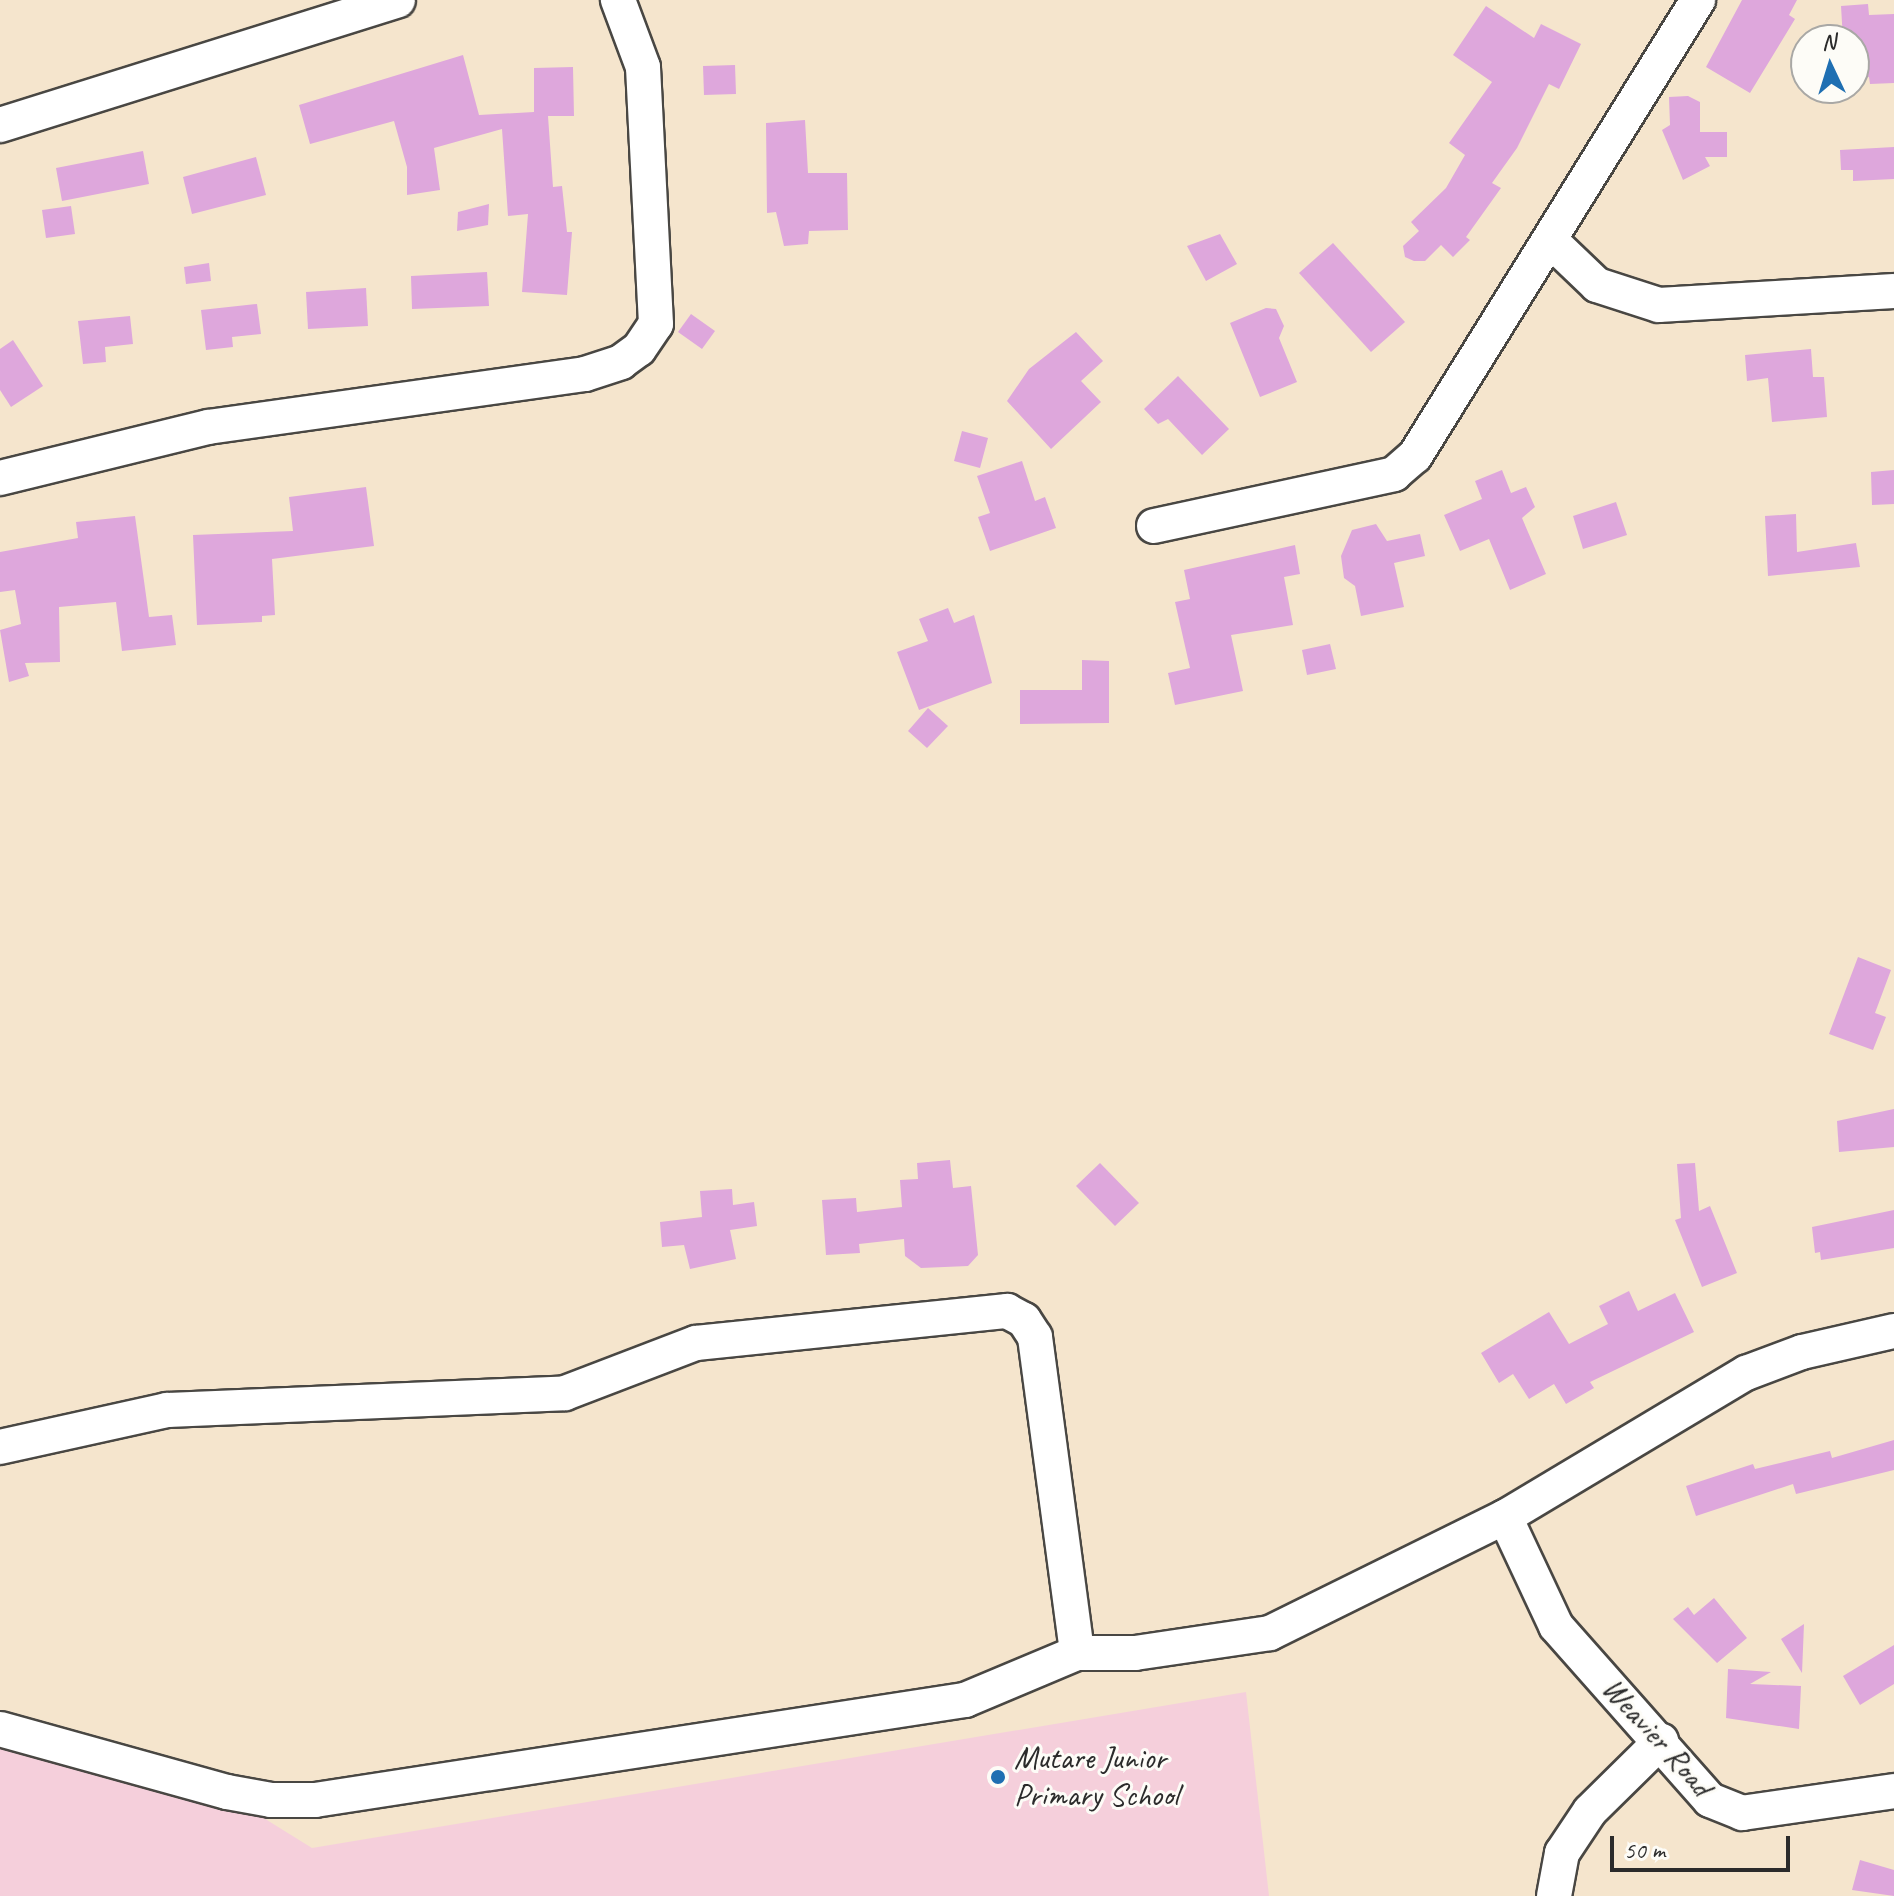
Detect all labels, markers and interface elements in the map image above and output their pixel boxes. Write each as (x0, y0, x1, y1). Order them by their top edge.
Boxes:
north arrow (1790, 24, 1870, 104)
text: N (1821, 28, 1836, 56)
street label: Weavier Road (1594, 1670, 1720, 1804)
place label: Mutare Junior Primary School (1014, 1740, 1178, 1815)
marker: Mutare Junior Primary School (989, 1768, 1007, 1786)
scale bar (1614, 1820, 1794, 1870)
text: 50 m (1624, 1835, 1665, 1865)

